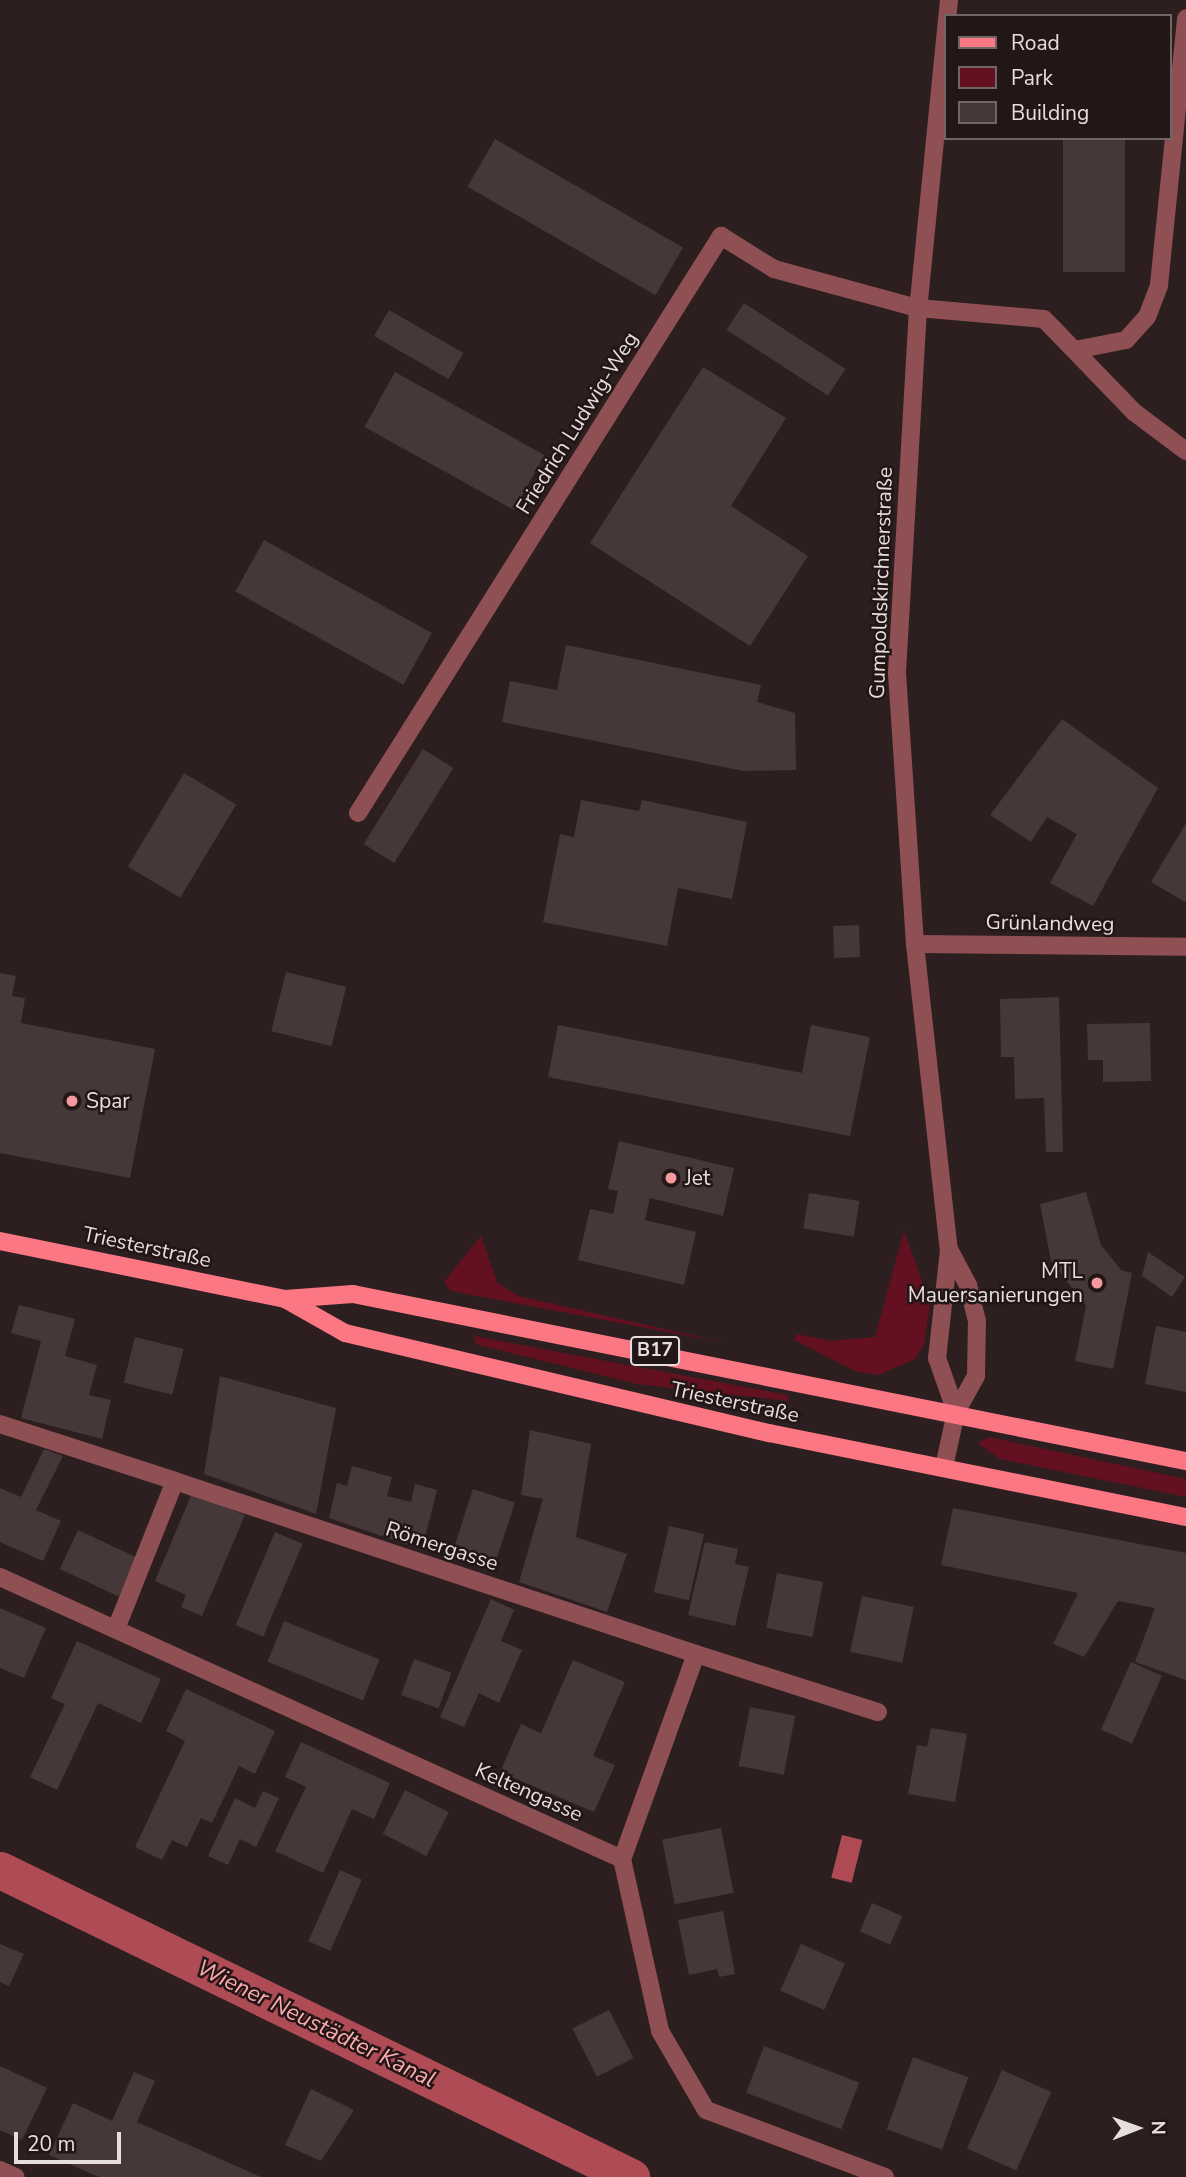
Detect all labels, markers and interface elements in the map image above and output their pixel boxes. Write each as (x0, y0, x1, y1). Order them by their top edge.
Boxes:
legend (944, 14, 1172, 140)
text: Road (1011, 29, 1060, 57)
text: Park (1011, 64, 1053, 92)
text: Building (1011, 99, 1089, 127)
street label: Friedrich Ludwig-Weg (511, 327, 643, 519)
street label: Gumpoldskirchnerstraße (864, 466, 898, 700)
street label: Grünlandweg (985, 909, 1115, 937)
place label: Spar (86, 1088, 130, 1114)
marker: Spar (64, 1093, 80, 1109)
place label: Jet (685, 1165, 710, 1191)
marker: Jet (663, 1170, 679, 1186)
street label: Triesterstraße (81, 1221, 213, 1273)
place label: MTL Mauersanierungen (908, 1258, 1083, 1308)
marker: MTL Mauersanierungen (1089, 1275, 1105, 1291)
road number: B17 (629, 1336, 681, 1366)
street label: Triesterstraße (669, 1376, 801, 1428)
street label: Römergasse (383, 1516, 501, 1576)
street label: Keltengasse (471, 1757, 587, 1827)
water label: Wiener Neustädter Kanal (192, 1954, 440, 2094)
north arrow (1102, 2093, 1172, 2163)
scale bar (18, 2118, 124, 2162)
text: N (1145, 2120, 1171, 2135)
text: 20 m (27, 2130, 76, 2158)

